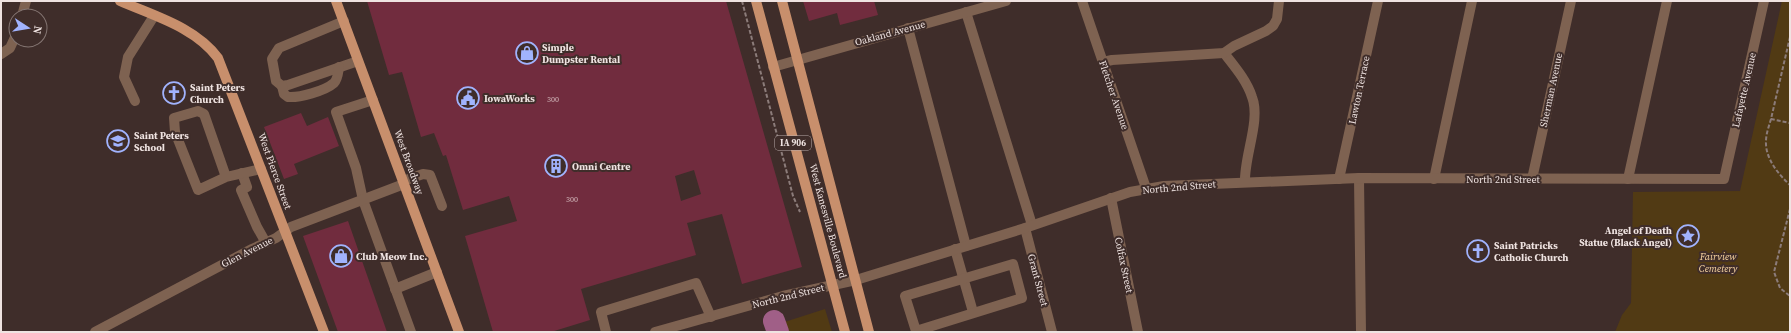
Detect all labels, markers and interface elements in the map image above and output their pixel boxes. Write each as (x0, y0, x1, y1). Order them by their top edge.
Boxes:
north arrow (8, 8, 48, 48)
street label: Oakland Avenue (853, 17, 927, 49)
text: N (29, 24, 45, 35)
shop icon: Simple Dumpster Rental (514, 40, 540, 66)
place label: Simple Dumpster Rental (542, 41, 620, 66)
street label: Lafayette Avenue (1729, 51, 1759, 129)
street label: Sherman Avenue (1537, 52, 1565, 128)
street label: Lawton Terrace (1345, 55, 1373, 125)
street label: Fletcher Avenue (1096, 59, 1132, 131)
church icon: Saint Peters Church (161, 80, 187, 106)
place label: Saint Peters Church (190, 81, 245, 106)
public building icon: IowaWorks (455, 85, 481, 111)
place label: IowaWorks (484, 92, 535, 105)
house number: 300 (547, 94, 559, 105)
school or university icon: Saint Peters School (105, 128, 131, 154)
street label: West Broadway (391, 128, 427, 197)
place label: Saint Peters School (134, 129, 189, 154)
street label: West Pierce Street (255, 131, 295, 212)
road number: IA 906 (775, 136, 811, 150)
building icon: Omni Centre (543, 153, 569, 179)
place label: Omni Centre (572, 160, 630, 173)
street label: West Kanesville Boulevard (806, 162, 850, 280)
street label: North 2nd Street (1466, 173, 1541, 186)
street label: North 2nd Street (1142, 177, 1217, 197)
house number: 300 (566, 194, 578, 205)
place icon: Angel of Death Statue (Black Angel) (1675, 223, 1701, 249)
place label: Angel of Death Statue (Black Angel) (1579, 224, 1672, 249)
street label: Glen Avenue (219, 233, 275, 271)
street label: Colfax Street (1112, 236, 1136, 295)
church icon: Saint Patricks Catholic Church (1465, 238, 1491, 264)
place label: Saint Patricks Catholic Church (1494, 239, 1569, 264)
shop icon: Club Meow Inc. (328, 243, 354, 269)
place label: Club Meow Inc. (356, 250, 427, 263)
park label: Fairview Cemetery (1699, 250, 1737, 275)
street label: Grant Street (1025, 253, 1051, 308)
street label: North 2nd Street (751, 281, 826, 311)

